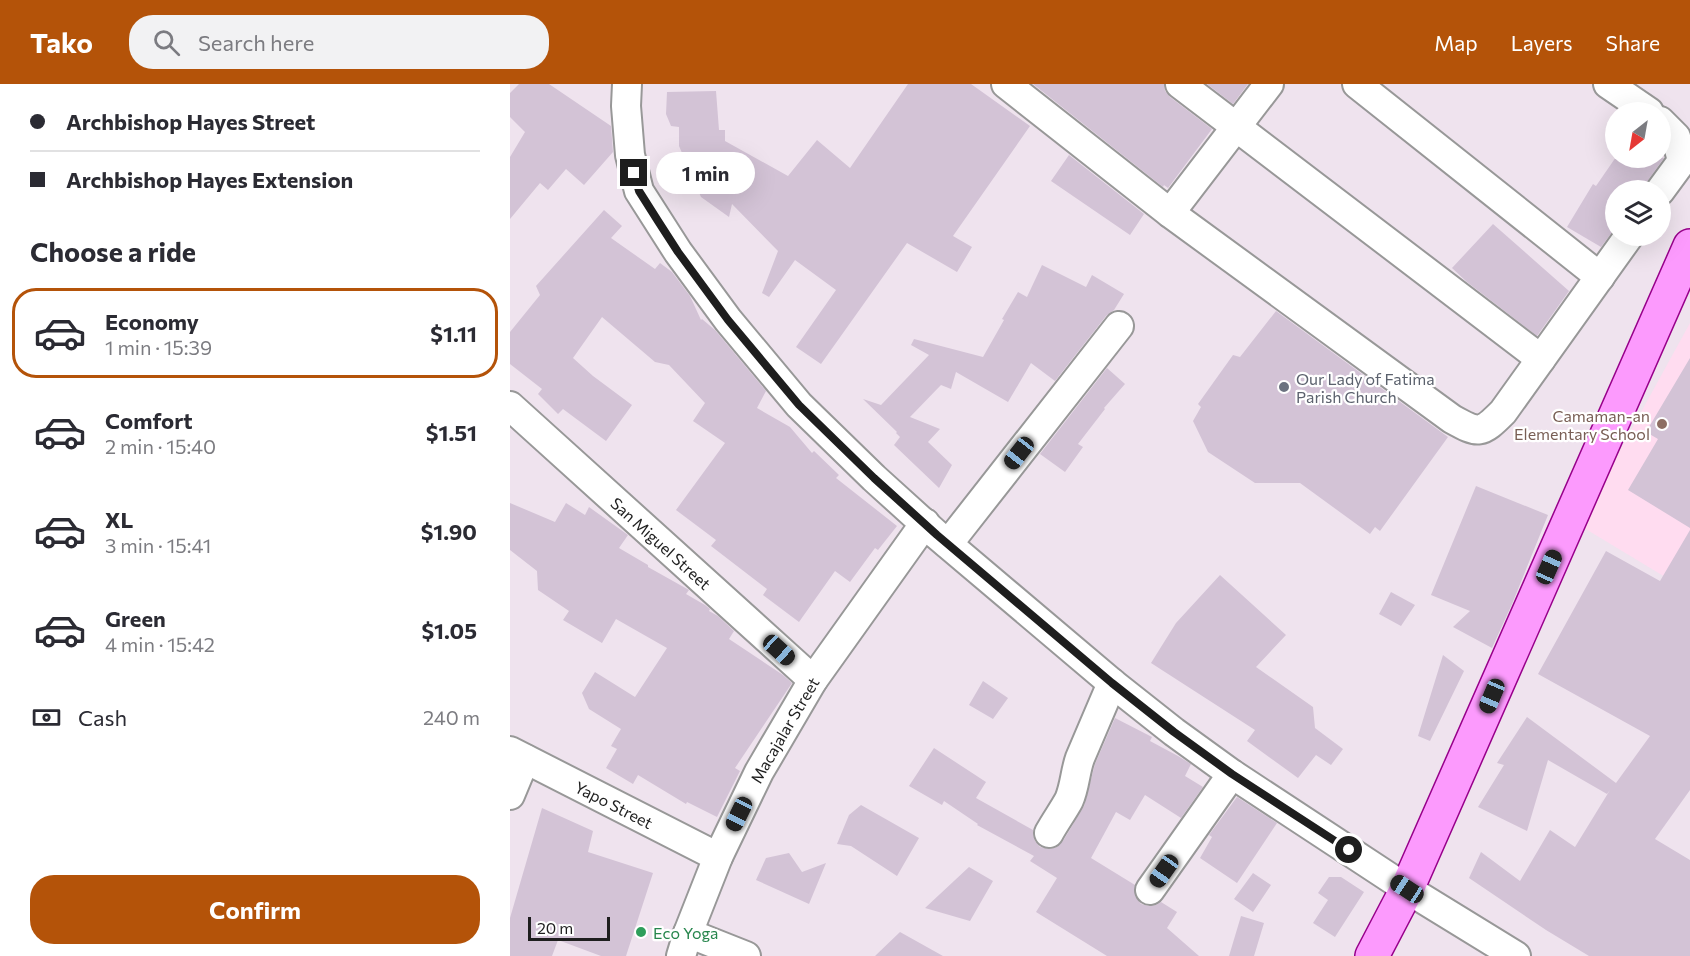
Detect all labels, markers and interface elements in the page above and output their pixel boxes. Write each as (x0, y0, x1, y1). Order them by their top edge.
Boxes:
search box (129, 15, 549, 69)
text: Tako (30, 25, 93, 59)
icon: search (150, 26, 183, 59)
text: Search here (198, 29, 314, 56)
text: Map (1434, 30, 1478, 55)
text: Layers (1511, 30, 1573, 55)
text: Share (1606, 30, 1660, 55)
north arrow (1605, 102, 1671, 168)
map controls (1605, 102, 1671, 246)
text: Archbishop Hayes Street (66, 108, 315, 135)
callout: 1 min (655, 152, 754, 194)
route end (620, 159, 647, 186)
text: 1 min (682, 161, 729, 185)
text: Archbishop Hayes Extension (66, 166, 353, 193)
button: layers (1605, 180, 1671, 246)
text: Choose a ride (30, 235, 196, 268)
icon: car (33, 306, 87, 360)
text: Economy (105, 308, 199, 335)
text: $1.11 (430, 320, 477, 347)
text: 1 min · 15:39 (105, 335, 212, 359)
place label: Our Lady of Fatima Parish Church (1296, 369, 1435, 406)
marker: Our Lady of Fatima Parish Church (1277, 380, 1291, 394)
icon: car (33, 405, 87, 459)
place label: Camaman-an Elementary School (1514, 406, 1650, 443)
text: Comfort (105, 407, 193, 434)
marker: Camaman-an Elementary School (1655, 417, 1669, 431)
text: $1.51 (426, 419, 477, 446)
car (1001, 433, 1037, 473)
text: 2 min · 15:40 (105, 434, 216, 458)
street label: San Miguel Street (607, 493, 715, 593)
icon: car (33, 504, 87, 558)
text: XL (105, 506, 133, 533)
text: $1.90 (421, 518, 477, 545)
text: 3 min · 15:41 (105, 533, 211, 557)
car (1533, 547, 1565, 587)
icon: car (33, 603, 87, 657)
text: Green (105, 605, 166, 632)
text: $1.05 (421, 617, 477, 644)
car (760, 631, 798, 669)
text: 4 min · 15:42 (105, 632, 215, 656)
street label: Macajalar Street (746, 673, 822, 786)
car (1477, 676, 1507, 716)
icon: cash (30, 701, 63, 734)
text: Cash (78, 704, 127, 731)
text: 240 m (423, 705, 480, 729)
street label: Yapo Street (572, 776, 657, 832)
car (723, 794, 755, 834)
route start (1335, 836, 1362, 863)
car (1146, 851, 1182, 891)
car (1387, 872, 1427, 906)
button: Confirm (30, 875, 480, 944)
scale bar (528, 914, 610, 942)
text: 20 m (537, 918, 573, 937)
place label: Eco Yoga (653, 923, 718, 942)
marker: Eco Yoga (634, 925, 648, 939)

